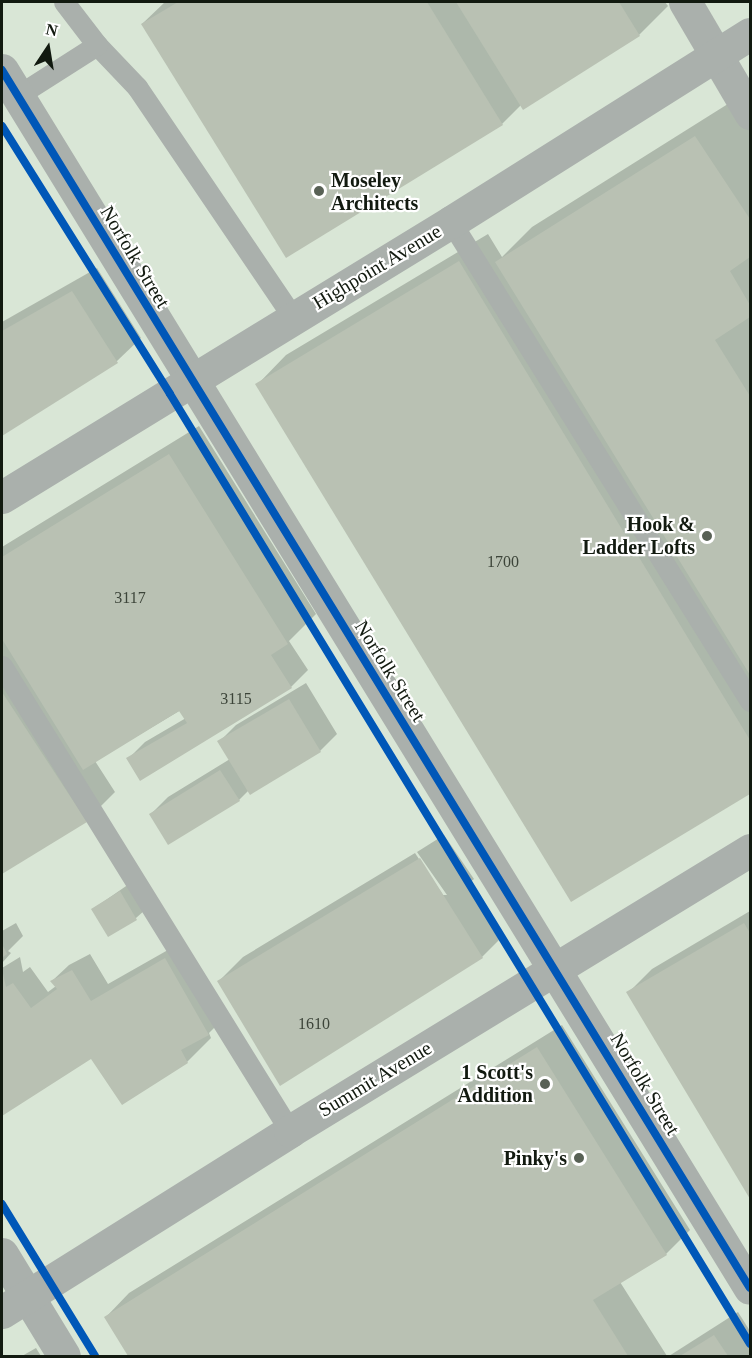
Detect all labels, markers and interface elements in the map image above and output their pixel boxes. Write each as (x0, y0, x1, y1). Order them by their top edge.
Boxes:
north arrow (18, 18, 78, 78)
text: N (44, 20, 59, 39)
place label: Moseley Architects (331, 168, 418, 215)
marker: Moseley Architects (312, 184, 326, 198)
street label: Norfolk Street (95, 202, 175, 312)
street label: Highpoint Avenue (308, 219, 446, 315)
place label: Hook & Ladder Lofts (582, 512, 695, 559)
marker: Hook & Ladder Lofts (700, 529, 714, 543)
house number: 1700 (487, 552, 519, 572)
house number: 3117 (114, 588, 146, 608)
street label: Norfolk Street (349, 616, 431, 726)
house number: 3115 (220, 689, 252, 709)
house number: 1610 (298, 1014, 330, 1034)
street label: Norfolk Street (605, 1029, 685, 1139)
street label: Summit Avenue (314, 1035, 436, 1123)
place label: 1 Scott's Addition (457, 1060, 533, 1107)
marker: 1 Scott's Addition (538, 1077, 552, 1091)
place label: Pinky's (504, 1146, 567, 1170)
marker: Pinky's (572, 1151, 586, 1165)

